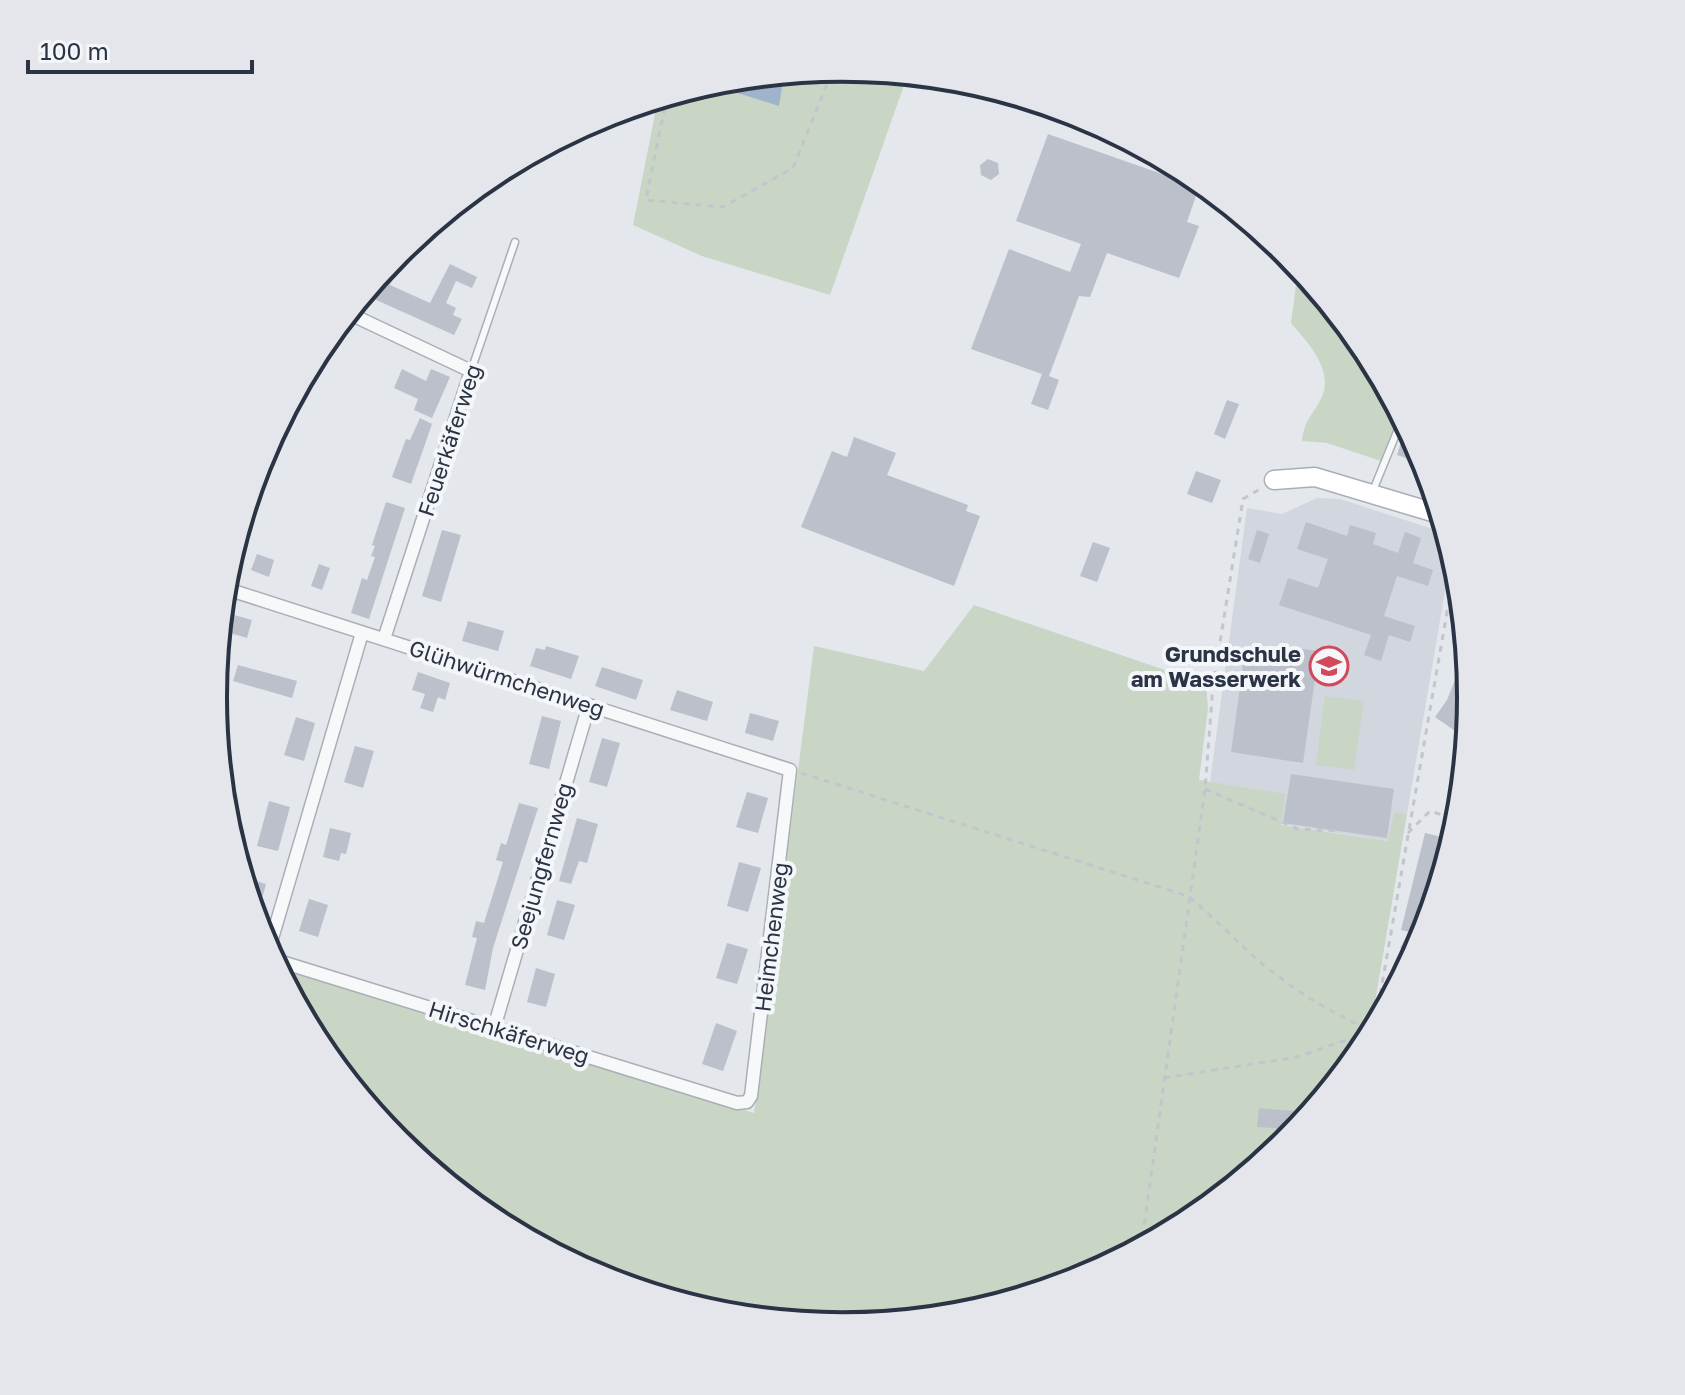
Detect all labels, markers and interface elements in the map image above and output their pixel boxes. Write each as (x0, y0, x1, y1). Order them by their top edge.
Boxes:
scale bar (28, 24, 252, 74)
text: 100 m (40, 36, 109, 65)
street label: Feuerkäferweg (412, 361, 486, 519)
street label: Glühwürmchenweg (406, 634, 608, 722)
place label: Grundschule am Wasserwerk (1131, 640, 1301, 692)
school or university icon: Grundschule am Wasserwerk (1308, 645, 1350, 687)
street label: Seejungfernweg (504, 780, 578, 952)
street label: Heimchenweg (748, 861, 794, 1013)
street label: Hirschkäferweg (425, 995, 593, 1069)

